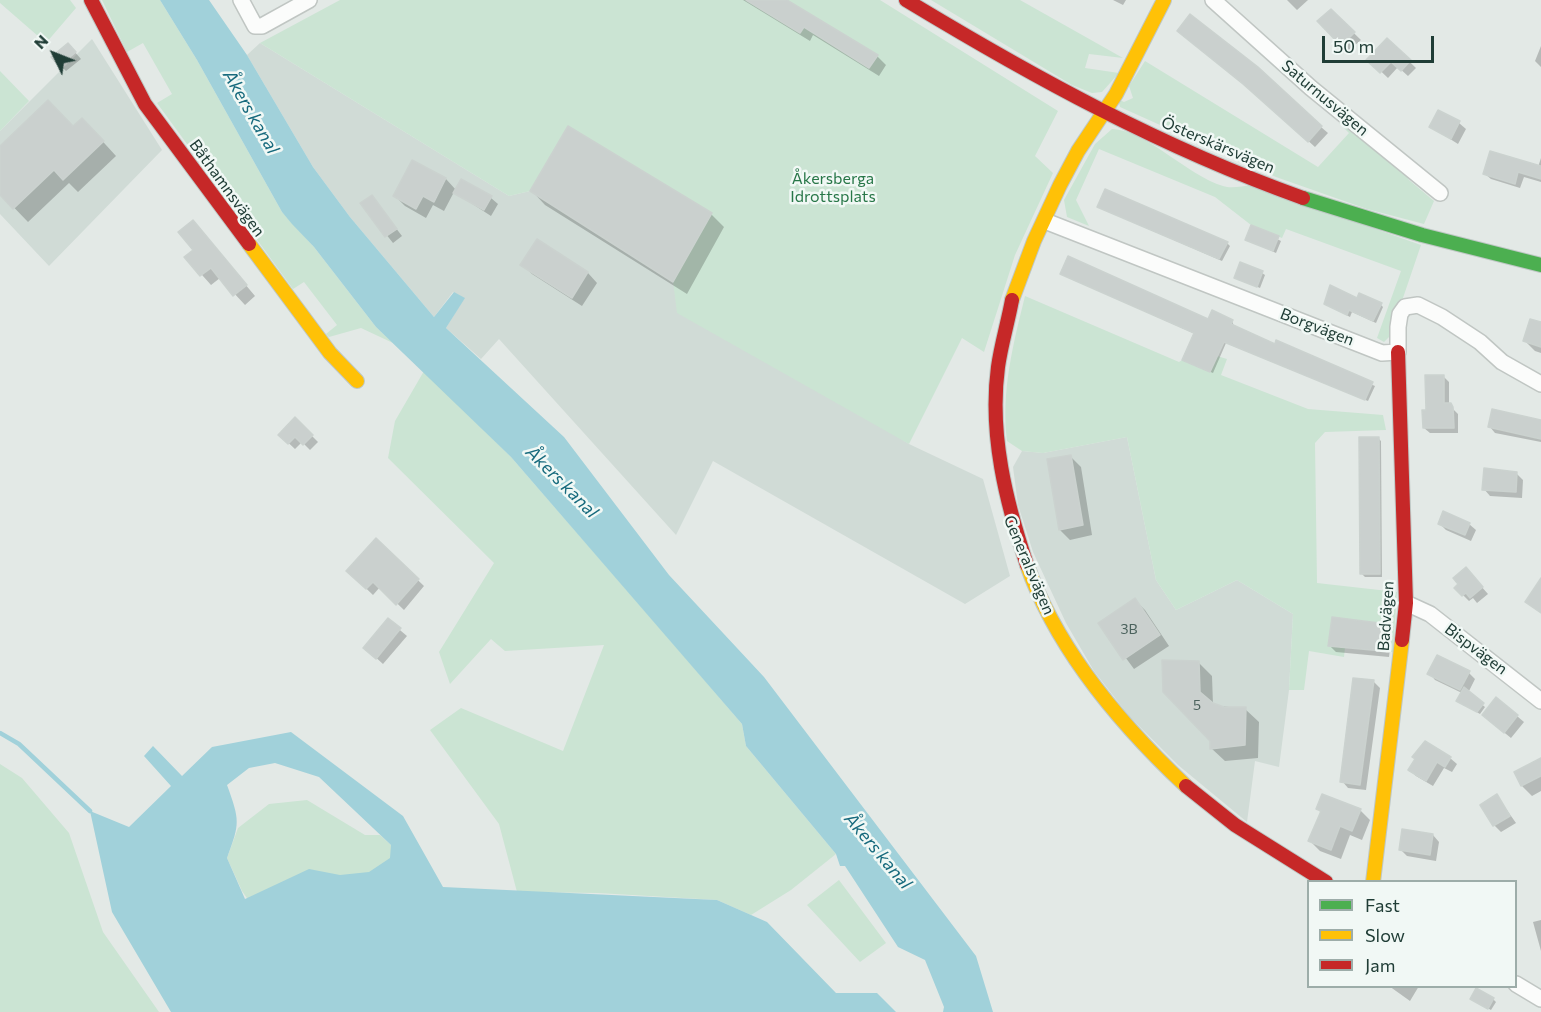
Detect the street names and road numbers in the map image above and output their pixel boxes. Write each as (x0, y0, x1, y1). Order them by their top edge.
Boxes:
street label: Saturnusvägen (1278, 56, 1372, 140)
street label: Österskärsvägen (1158, 112, 1278, 178)
street label: Båthamnsvägen (185, 136, 269, 240)
street label: Borgvägen (1277, 304, 1357, 350)
street label: Generalsvägen (999, 512, 1059, 618)
street label: Badvägen (1374, 580, 1398, 652)
street label: Bispvägen (1441, 619, 1511, 679)

